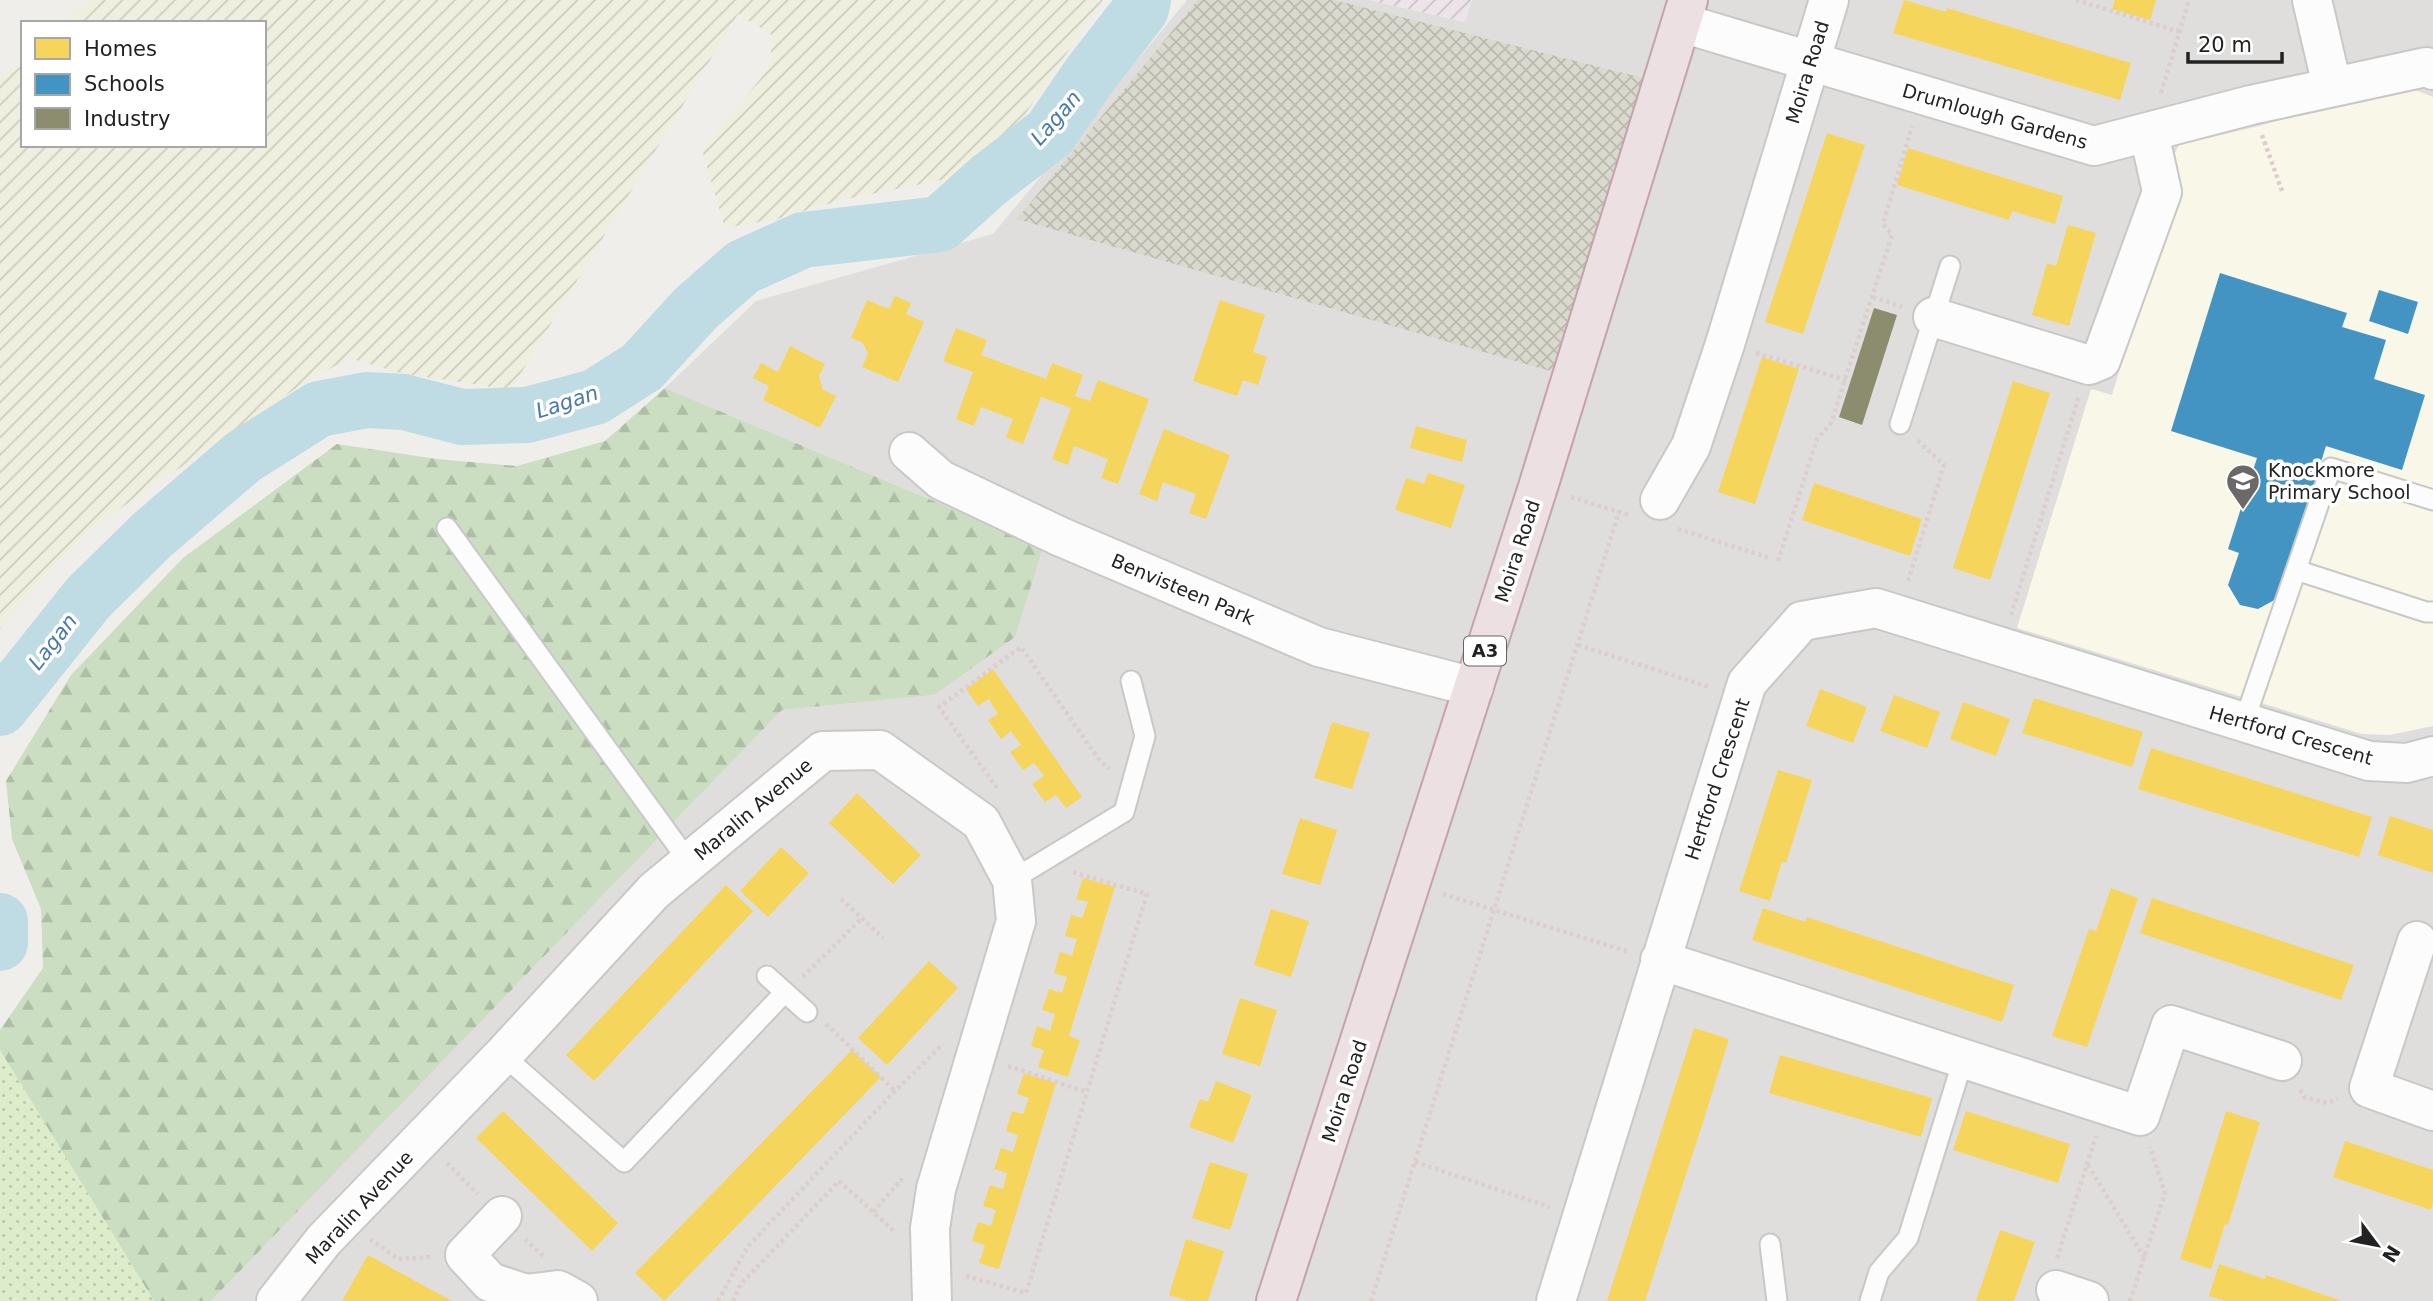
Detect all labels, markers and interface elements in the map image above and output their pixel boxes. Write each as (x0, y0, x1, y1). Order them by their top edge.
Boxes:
street label: Moira Road (1781, 18, 1833, 126)
legend (21, 21, 266, 147)
scale bar (2188, 21, 2282, 65)
text: 20 m (2198, 33, 2252, 57)
text: Homes (84, 37, 157, 61)
text: Schools (84, 72, 165, 96)
street label: Drumlough Gardens (1900, 79, 2090, 153)
water label: Lagan (1026, 86, 1086, 150)
text: Industry (84, 107, 170, 131)
water label: Lagan (533, 381, 601, 423)
place label: Knockmore Primary School (2268, 459, 2411, 503)
school or university icon: Knockmore Primary School (2224, 462, 2262, 511)
street label: Moira Road (1490, 497, 1544, 605)
street label: Benvisteen Park (1108, 549, 1258, 629)
water label: Lagan (24, 609, 82, 675)
road number: A3 (1464, 636, 1506, 666)
street label: Hertford Crescent (1680, 695, 1754, 863)
street label: Hertford Crescent (2207, 701, 2375, 769)
street label: Maralin Avenue (690, 753, 816, 865)
street label: Moira Road (1317, 1037, 1371, 1145)
street label: Maralin Avenue (301, 1146, 417, 1268)
north arrow (2342, 1210, 2412, 1280)
text: N (2378, 1241, 2405, 1267)

